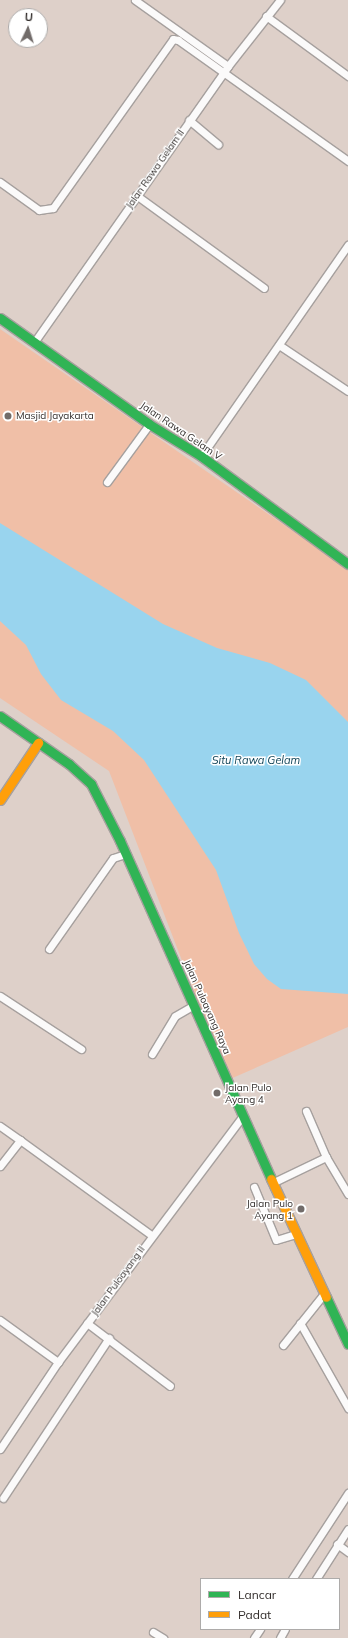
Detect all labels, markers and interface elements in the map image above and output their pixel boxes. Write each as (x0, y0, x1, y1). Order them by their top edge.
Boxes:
north arrow (8, 8, 48, 48)
text: U (24, 10, 33, 24)
street label: Jalan Rawa Gelam II (123, 127, 187, 211)
street label: Jalan Rawa Gelam V (138, 399, 224, 463)
place label: Masjid Jayakarta (16, 410, 94, 422)
marker: Masjid Jayakarta (3, 411, 13, 421)
water label: Situ Rawa Gelam (212, 753, 300, 767)
street label: Jalan Puloayang Raya (181, 958, 233, 1056)
place label: Jalan Pulo Ayang 4 (225, 1081, 271, 1104)
marker: Jalan Pulo Ayang 4 (212, 1088, 222, 1098)
place label: Jalan Pulo Ayang 1 (247, 1197, 293, 1220)
marker: Jalan Pulo Ayang 1 (296, 1204, 306, 1214)
street label: Jalan Puloayang II (89, 1244, 147, 1318)
legend (200, 1578, 340, 1630)
text: Lancar (238, 1587, 276, 1602)
text: Padat (238, 1607, 271, 1622)

